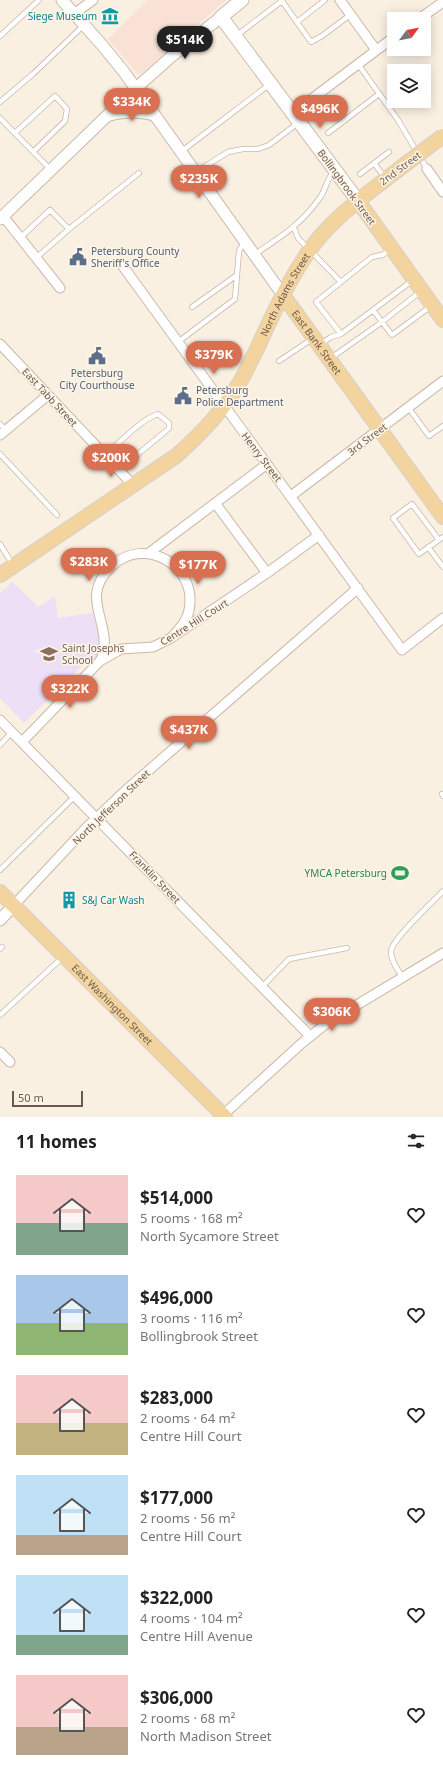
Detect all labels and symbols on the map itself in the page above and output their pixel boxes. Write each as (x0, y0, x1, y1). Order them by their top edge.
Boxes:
museum icon: Siege Museum (100, 6, 120, 26)
place label: Siege Museum (28, 9, 97, 23)
north arrow (387, 12, 431, 56)
pin: $514K (157, 26, 213, 60)
pin: $334K (104, 88, 160, 122)
pin: $496K (292, 95, 348, 129)
street label: Bollingbrook Street (315, 146, 380, 228)
street label: 2nd Street (376, 148, 424, 188)
pin: $235K (171, 165, 227, 199)
place label: Petersburg County Sheriff's Office (91, 244, 180, 270)
public building icon: Petersburg County Sheriff's Office (68, 247, 88, 267)
street label: North Adams Street (257, 250, 313, 339)
street label: East Bank Street (289, 307, 345, 377)
pin: $379K (186, 341, 242, 375)
public building icon: Petersburg City Courthouse (87, 346, 107, 366)
street label: East Tabb Street (19, 365, 81, 430)
place label: Petersburg City Courthouse (59, 366, 135, 392)
place label: Petersburg Police Department (196, 383, 284, 409)
public building icon: Petersburg Police Department (173, 386, 193, 406)
street label: 3rd Street (344, 419, 390, 459)
street label: Henry Street (239, 429, 286, 485)
pin: $200K (83, 444, 139, 478)
pin: $283K (61, 548, 117, 582)
pin: $177K (170, 551, 226, 585)
street label: Centre Hill Court (157, 595, 231, 649)
place label: Saint Josephs School (62, 641, 125, 667)
school or university icon: Saint Josephs School (39, 644, 59, 664)
pin: $322K (42, 675, 98, 709)
pin: $437K (161, 716, 217, 750)
street label: North Jefferson Street (69, 766, 153, 848)
street label: Franklin Street (126, 848, 184, 907)
sports icon: YMCA Petersburg (390, 863, 410, 883)
place label: YMCA Petersburg (305, 866, 387, 880)
building icon: S&J Car Wash (59, 890, 79, 910)
place label: S&J Car Wash (82, 893, 144, 907)
street label: East Washington Street (69, 961, 156, 1048)
pin: $306K (304, 998, 360, 1032)
scale bar (12, 1089, 83, 1108)

